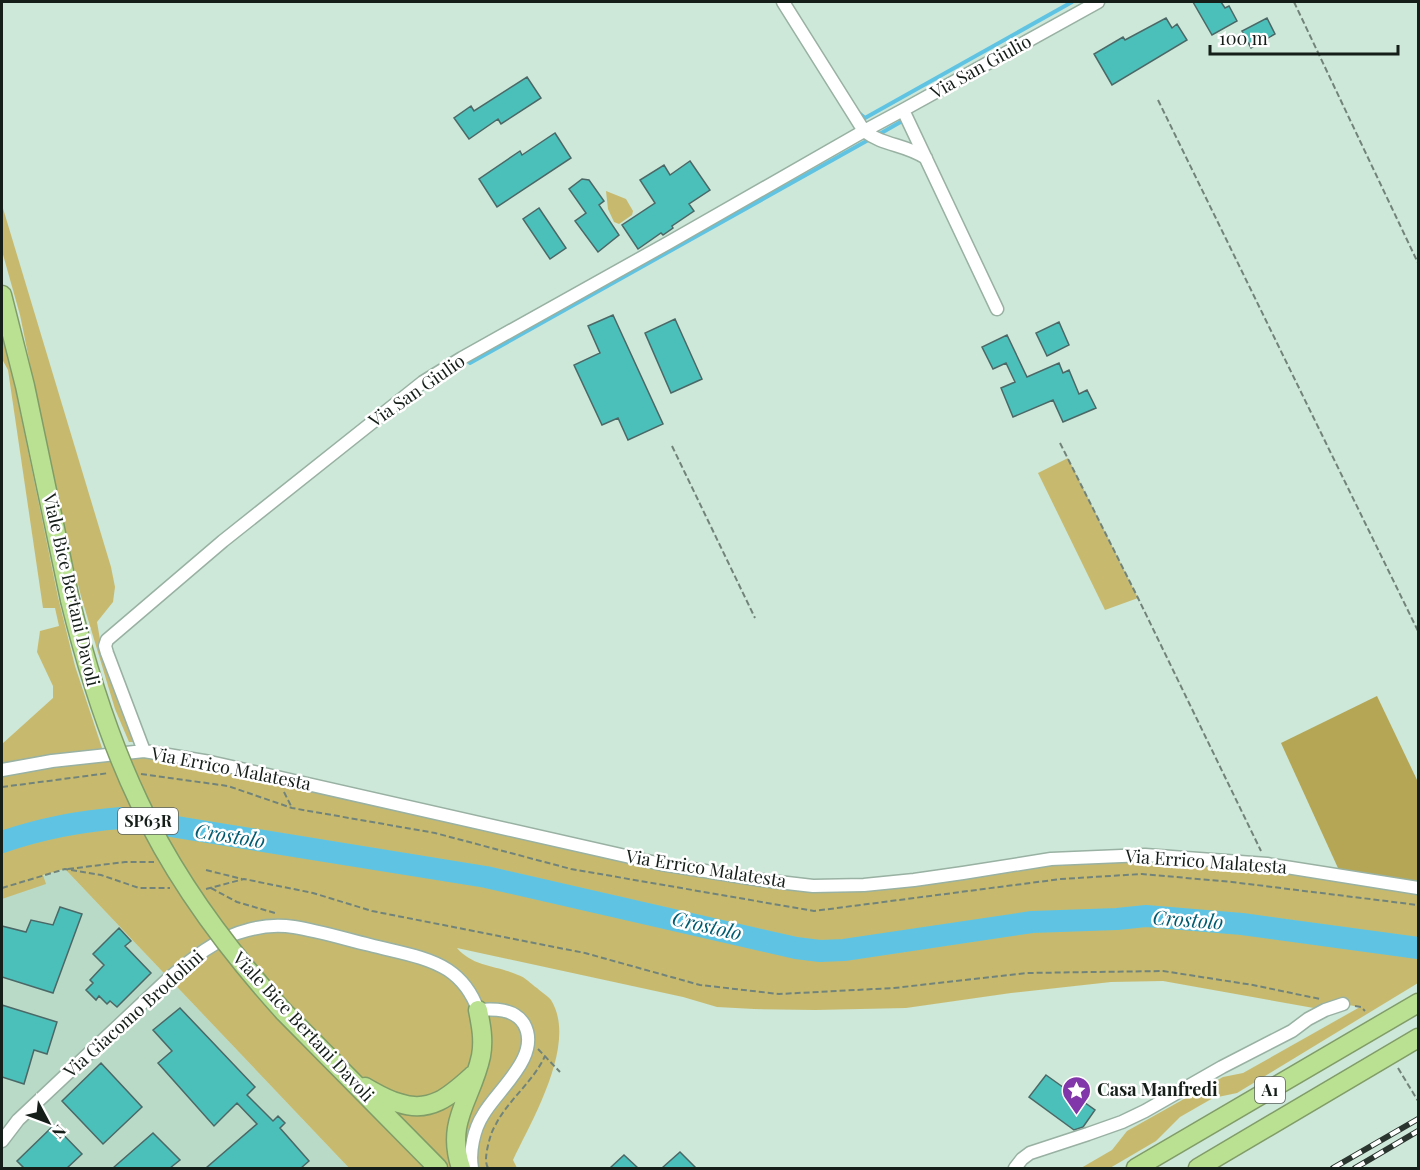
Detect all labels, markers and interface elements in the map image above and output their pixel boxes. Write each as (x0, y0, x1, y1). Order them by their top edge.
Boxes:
scale bar (1210, 18, 1398, 56)
text: 100 m (1219, 26, 1268, 50)
street label: Via San Giulio (925, 28, 1035, 104)
street label: Via San Giulio (363, 348, 469, 433)
street label: Viale Bice Bertani Davoli (38, 490, 106, 688)
street label: Via Errico Malatesta (148, 741, 313, 795)
road number: SP63R (118, 808, 178, 834)
water label: Crostolo (193, 816, 267, 853)
street label: Via Errico Malatesta (623, 843, 788, 893)
street label: Via Errico Malatesta (1123, 843, 1288, 879)
water label: Crostolo (670, 903, 745, 946)
water label: Crostolo (1152, 903, 1224, 934)
street label: Via Giacomo Brodolini (58, 944, 208, 1083)
street label: Viale Bice Bertani Davoli (227, 945, 380, 1107)
place icon: Casa Manfredi (1060, 1074, 1092, 1116)
place label: Casa Manfredi (1097, 1077, 1218, 1101)
road number: A1 (1255, 1077, 1285, 1103)
north arrow (18, 1092, 78, 1152)
text: N (48, 1121, 71, 1144)

